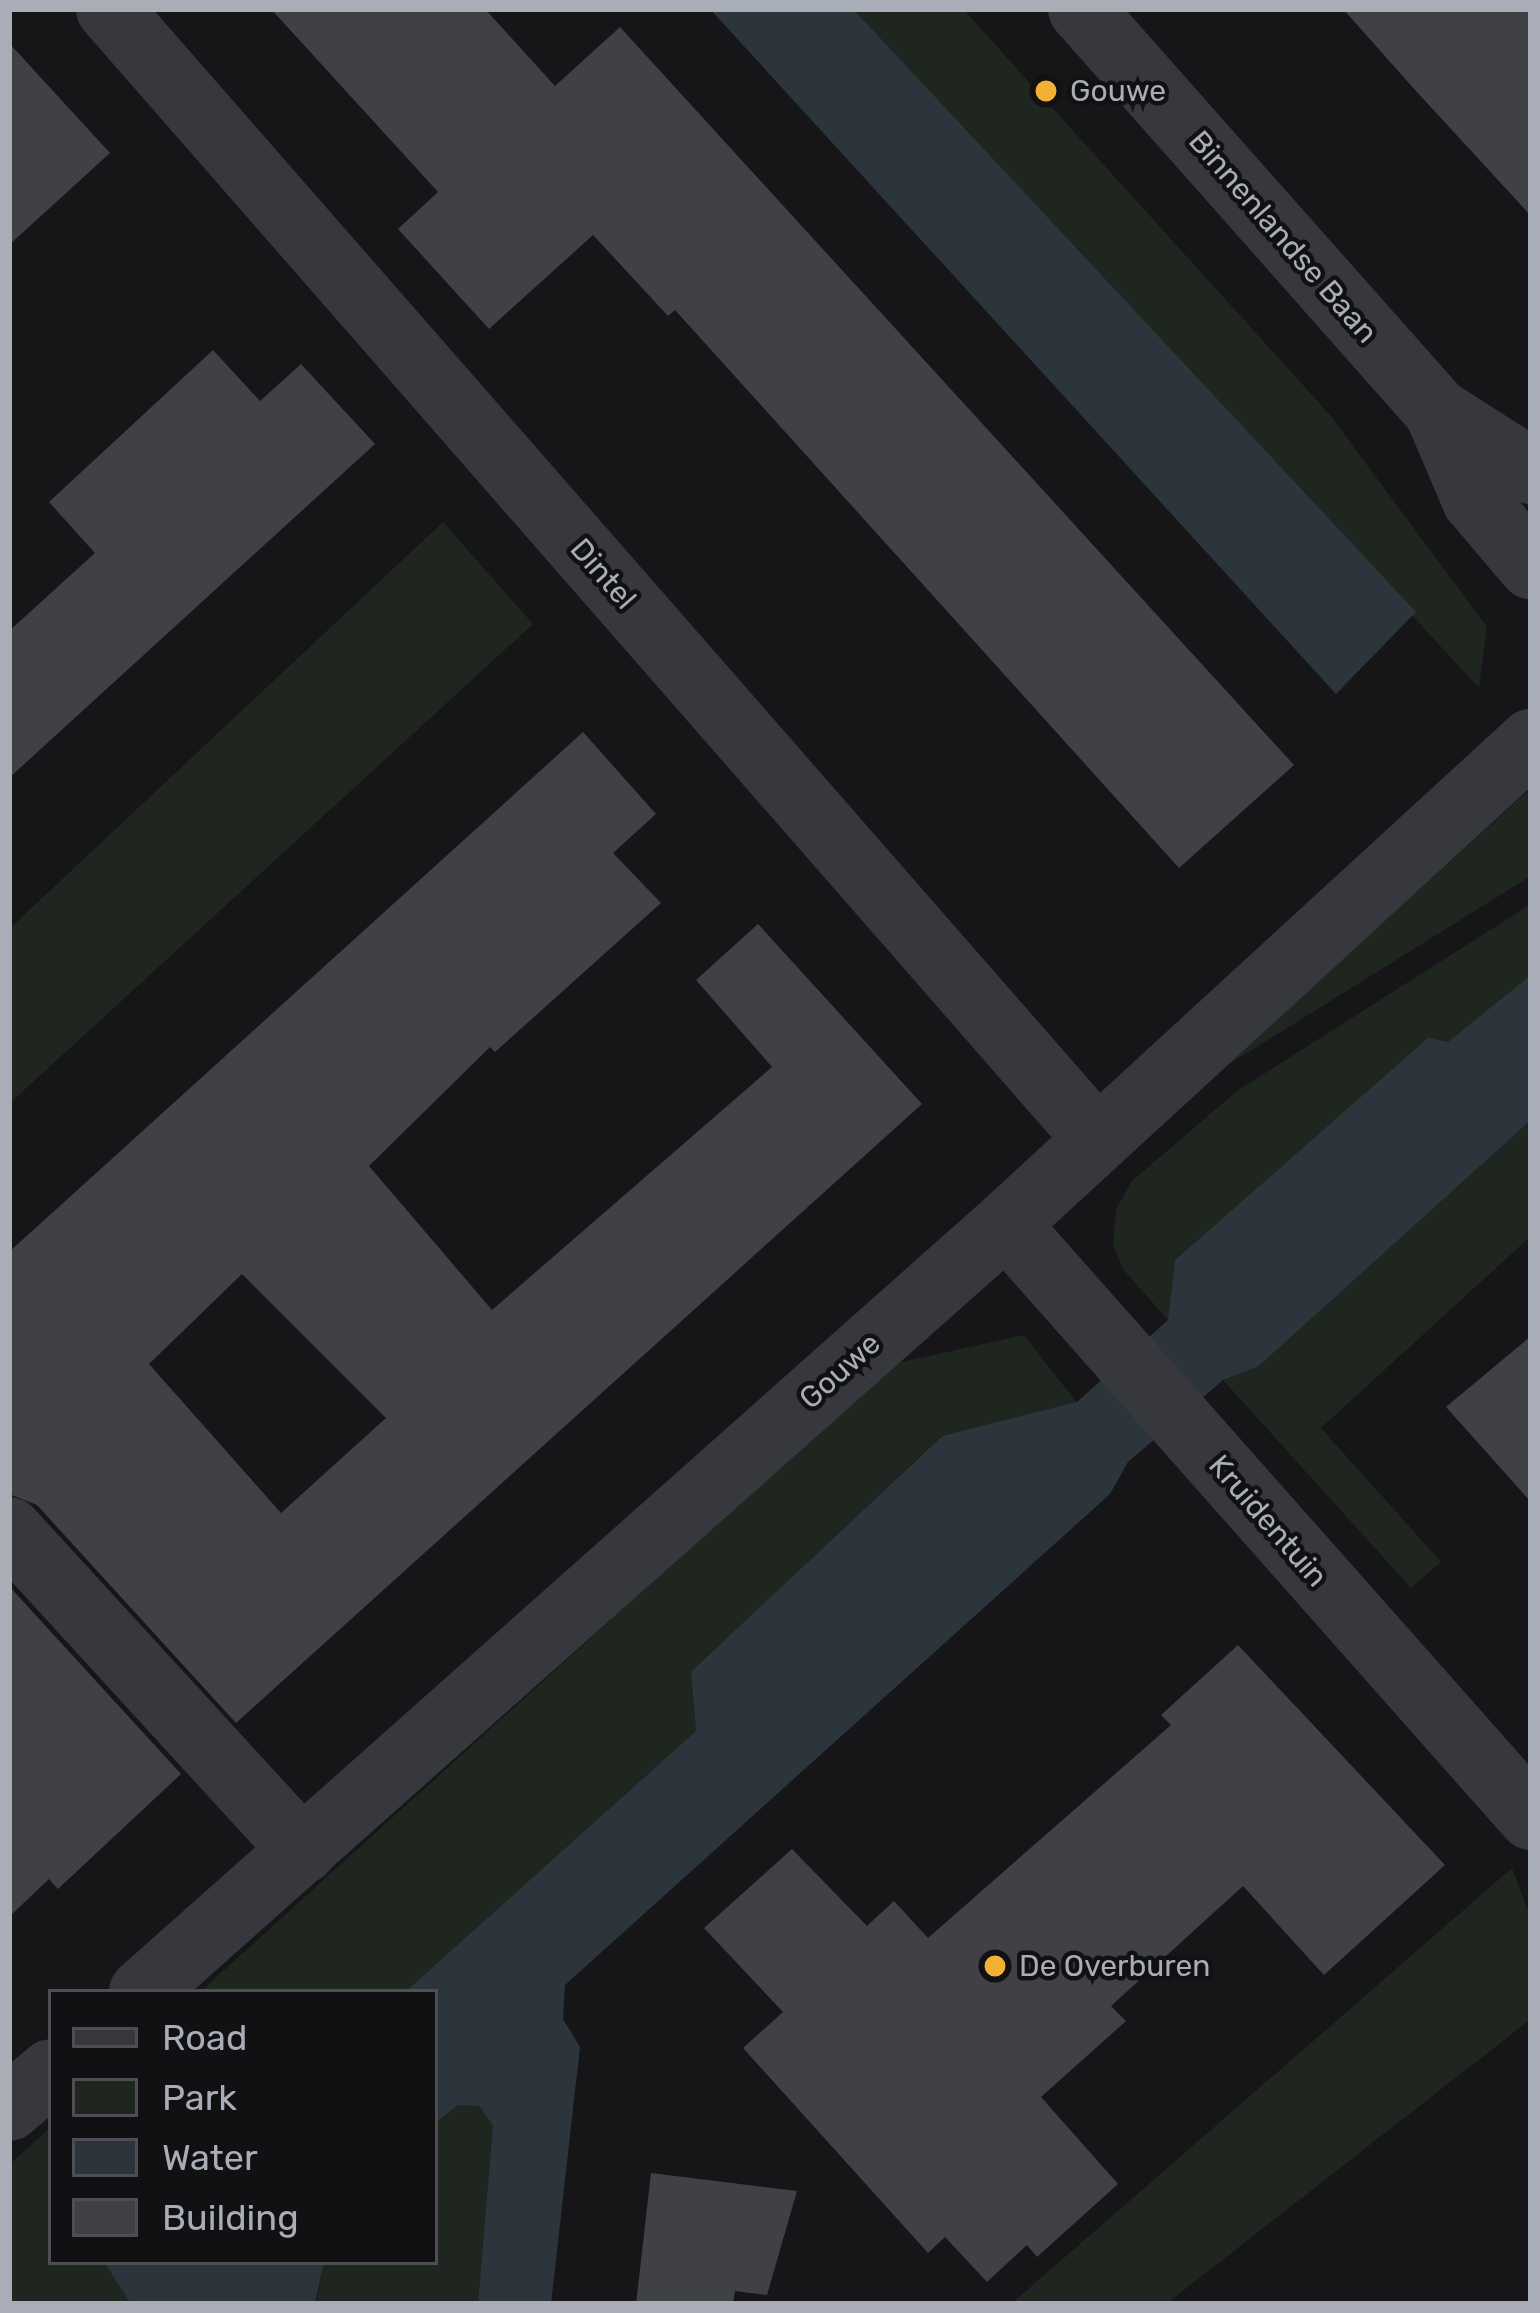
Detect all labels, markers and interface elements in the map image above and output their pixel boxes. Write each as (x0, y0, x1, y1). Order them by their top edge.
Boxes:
place label: Gouwe (1070, 73, 1166, 109)
marker: Gouwe (1033, 78, 1059, 104)
street label: Binnenlandse Baan (1181, 124, 1385, 350)
street label: Dintel (563, 531, 643, 617)
street label: Gouwe (792, 1325, 888, 1417)
street label: Kruidentuin (1201, 1448, 1335, 1594)
place label: De Overburen (1019, 1948, 1210, 1984)
marker: De Overburen (982, 1953, 1008, 1979)
legend (48, 1989, 438, 2265)
text: Road (162, 2016, 247, 2059)
text: Park (162, 2076, 237, 2119)
text: Water (162, 2136, 258, 2179)
text: Building (162, 2196, 299, 2239)

